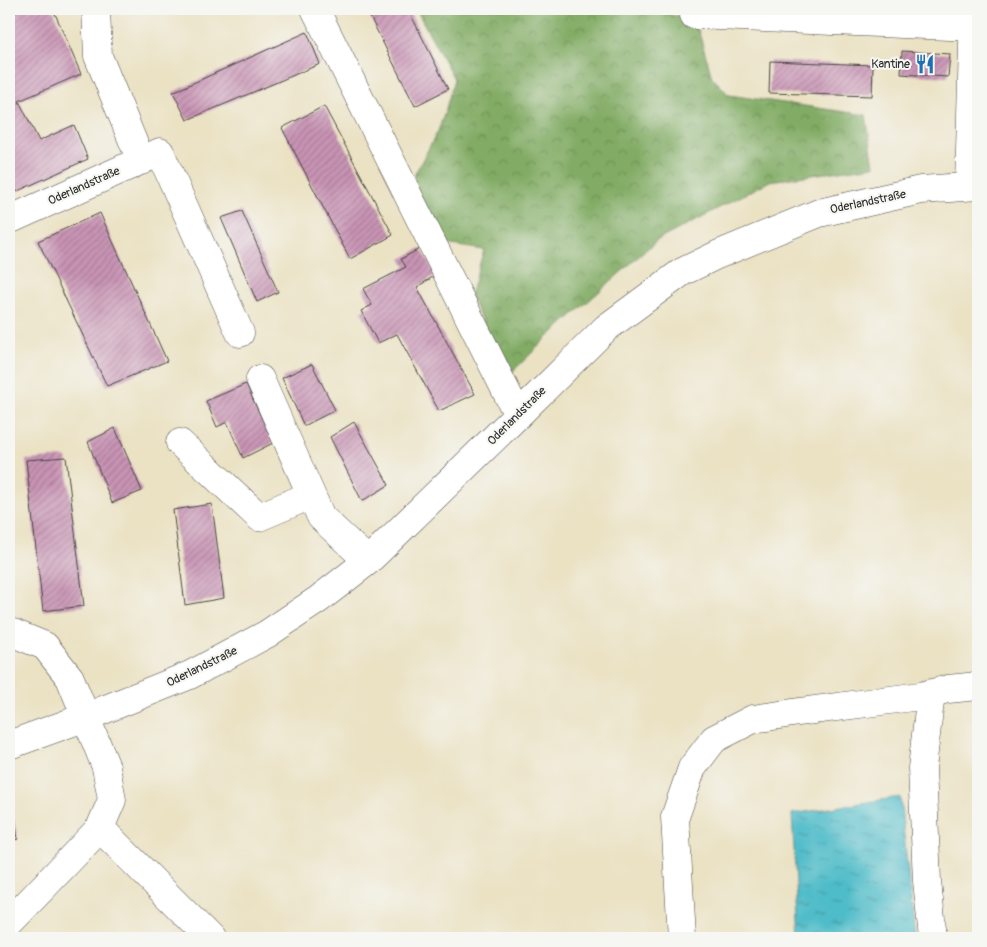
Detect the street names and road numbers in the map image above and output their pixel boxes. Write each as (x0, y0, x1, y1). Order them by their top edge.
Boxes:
street label: Oderlandstraße (46, 163, 122, 209)
street label: Oderlandstraße (829, 187, 907, 217)
street label: Oderlandstraße (484, 383, 550, 449)
street label: Oderlandstraße (164, 643, 240, 691)

